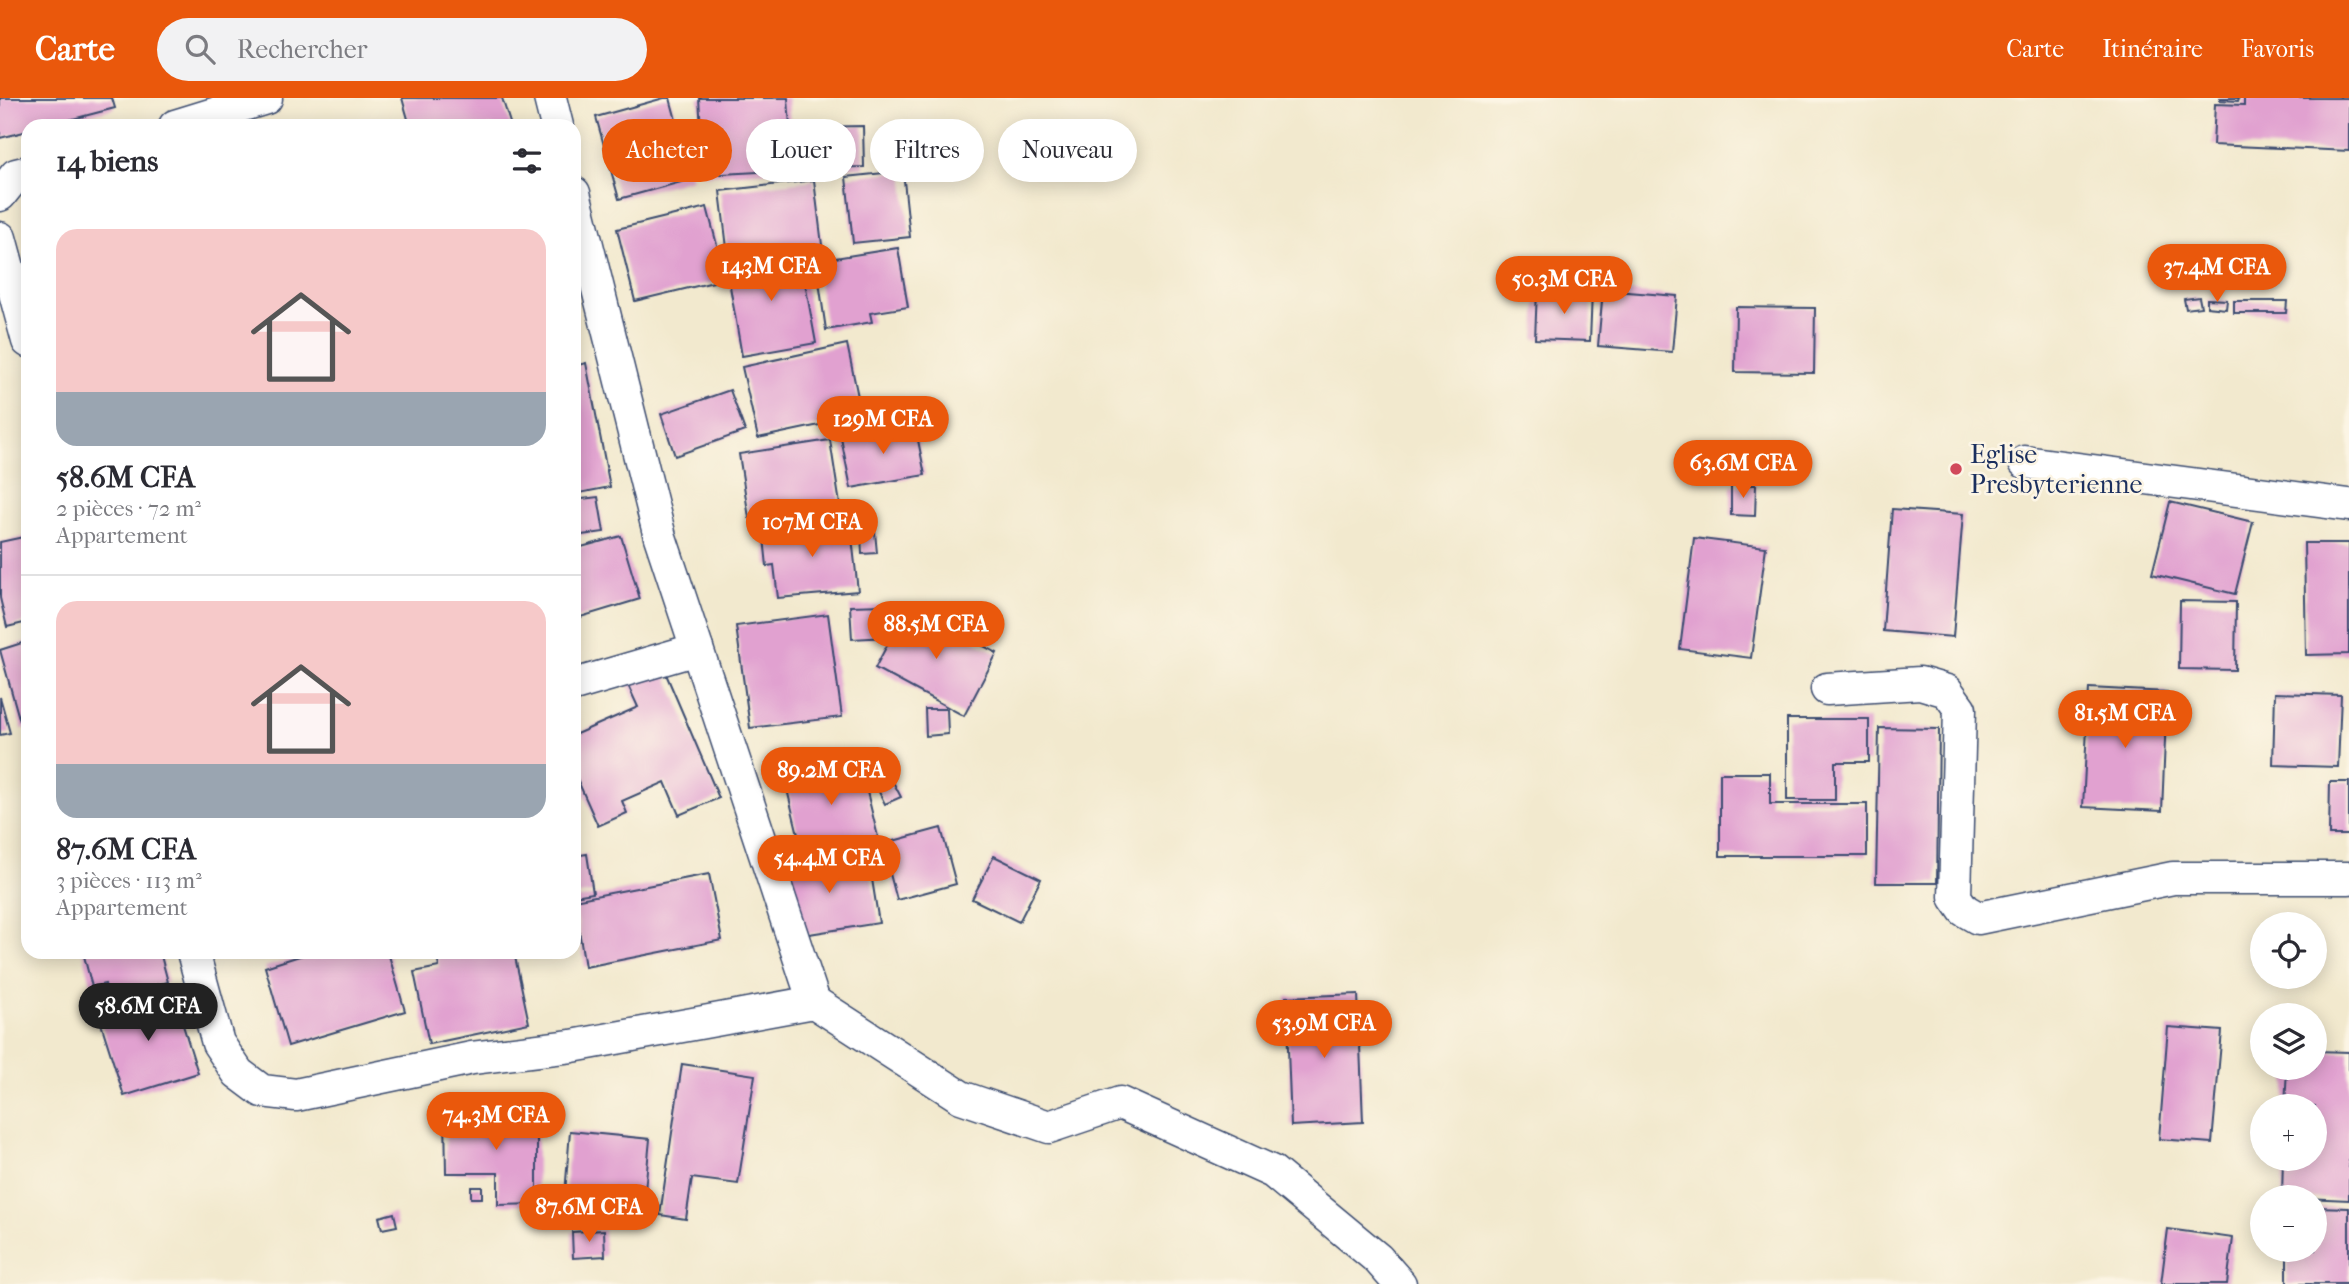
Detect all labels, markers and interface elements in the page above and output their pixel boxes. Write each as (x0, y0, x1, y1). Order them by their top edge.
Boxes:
search box (157, 18, 647, 81)
text: Carte (35, 30, 115, 69)
icon: search (181, 30, 219, 68)
text: Rechercher (237, 34, 368, 65)
text: Carte (2006, 35, 2064, 63)
text: Itinéraire (2102, 35, 2203, 63)
text: Favoris (2241, 35, 2314, 63)
chip: Acheter (602, 119, 732, 182)
chip: Louer (746, 119, 856, 182)
chip: Filtres (870, 119, 984, 182)
chip: Nouveau (998, 119, 1137, 182)
icon: filters (508, 142, 546, 180)
text: 14 biens (56, 144, 158, 179)
pin: 143M CFA (699, 244, 843, 303)
pin: 37.4M CFA (2137, 244, 2297, 304)
text: 143M CFA (721, 252, 821, 279)
text: 37.4M CFA (2163, 253, 2271, 280)
pin: 50.3M CFA (1484, 256, 1644, 316)
text: 50.3M CFA (1512, 265, 1616, 292)
icon: home (238, 274, 364, 400)
pin: 129M CFA (811, 396, 955, 456)
text: 129M CFA (833, 405, 933, 432)
place label: Eglise Presbyterienne (1970, 439, 2142, 500)
pin: 63.6M CFA (1663, 440, 1823, 500)
text: 63.6M CFA (1689, 449, 1797, 476)
text: 58.6M CFA (56, 460, 195, 495)
marker: Eglise Presbyterienne (1948, 461, 1964, 477)
text: 2 pièces · 72 m² (56, 495, 201, 522)
pin: 107M CFA (740, 500, 884, 559)
text: 107M CFA (762, 508, 862, 535)
text: Appartement (56, 522, 188, 549)
pin: 88.5M CFA (856, 602, 1016, 661)
text: 88.5M CFA (884, 610, 988, 637)
icon: home (238, 646, 364, 772)
pin: 81.5M CFA (2045, 690, 2205, 750)
text: 81.5M CFA (2074, 699, 2176, 726)
pin: 89.2M CFA (751, 748, 911, 807)
text: 89.2M CFA (777, 756, 885, 783)
text: 87.6M CFA (56, 832, 196, 867)
pin: 54.4M CFA (749, 836, 909, 895)
text: 54.4M CFA (773, 844, 885, 871)
text: 3 pièces · 113 m² (56, 867, 202, 894)
text: Appartement (56, 894, 188, 921)
map controls (2250, 912, 2327, 1262)
button: locate (2250, 912, 2327, 989)
pin: 58.6M CFA (68, 984, 228, 1043)
text: 58.6M CFA (95, 992, 201, 1019)
pin: 53.9M CFA (1244, 1000, 1404, 1060)
button: layers (2250, 1003, 2327, 1080)
text: 53.9M CFA (1272, 1009, 1376, 1036)
pin: 74.3M CFA (416, 1093, 576, 1152)
button: + (2250, 1094, 2327, 1171)
text: 74.3M CFA (443, 1101, 549, 1128)
pin: 87.6M CFA (509, 1184, 669, 1244)
button: − (2250, 1185, 2327, 1262)
text: 87.6M CFA (535, 1193, 643, 1220)

